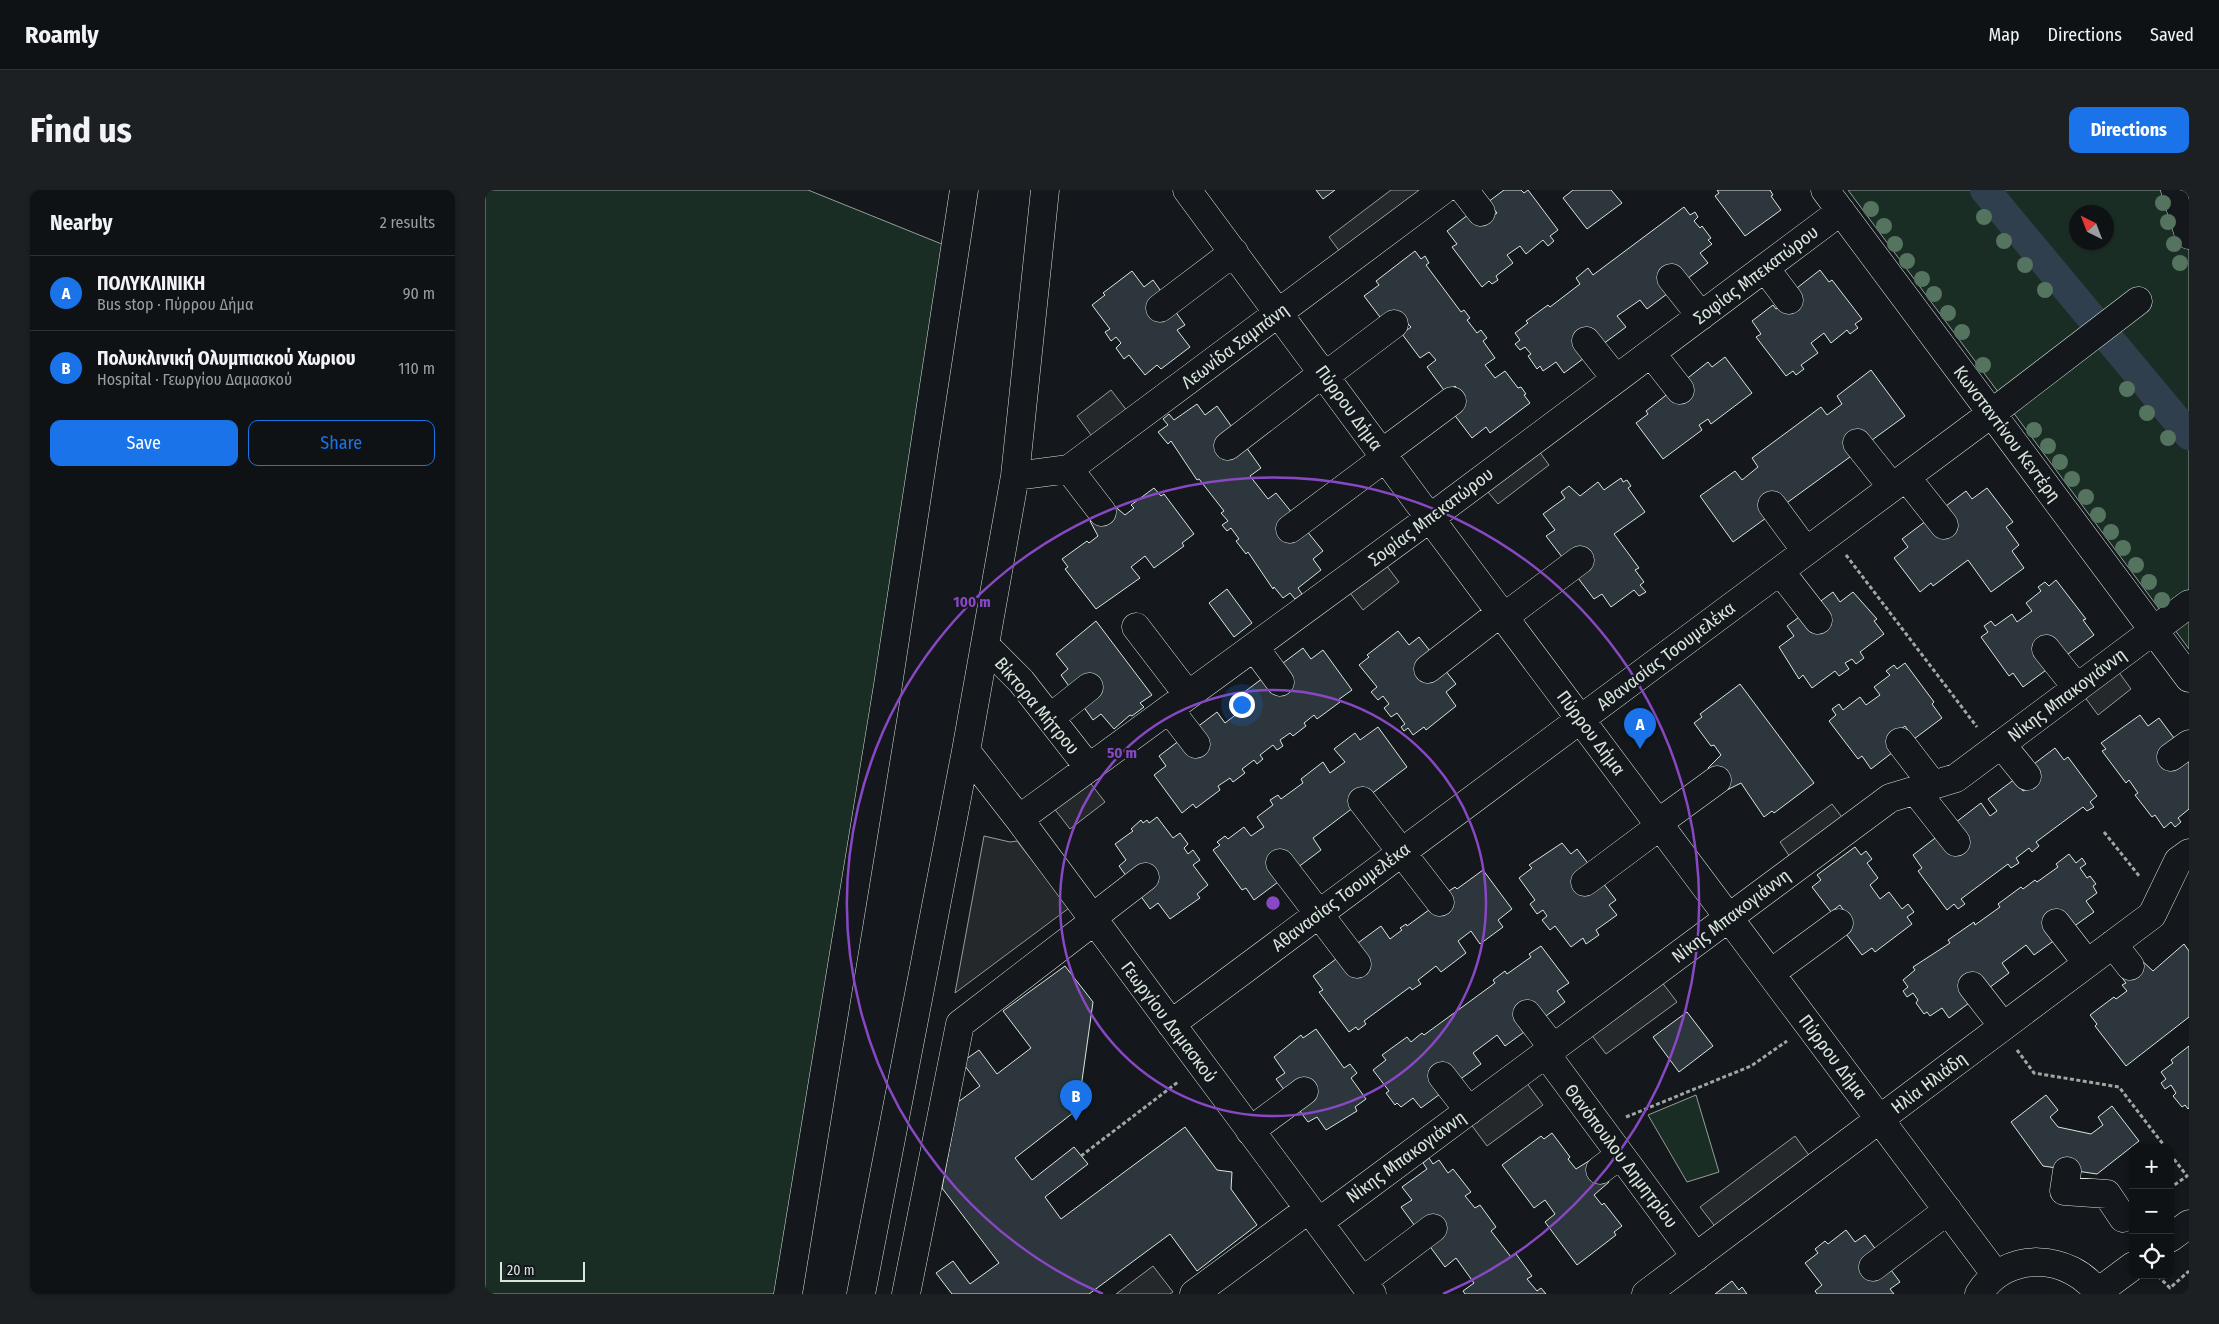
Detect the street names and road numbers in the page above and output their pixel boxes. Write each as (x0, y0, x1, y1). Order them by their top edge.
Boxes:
street label: Σοφίας Μπεκατώρου (1689, 221, 1823, 329)
street label: Λεωνίδα Σαμπάνη (1177, 299, 1293, 393)
street label: Πύρρου Δήμα (1311, 361, 1387, 455)
street label: Κωνσταντίνου Κεντέρη (1949, 362, 2065, 506)
street label: Σοφίας Μπεκατώρου (1364, 463, 1498, 571)
street label: Αθανασίας Τσουμελέκα (1592, 597, 1740, 715)
street label: Νίκης Μπακογιάννη (2004, 643, 2130, 747)
street label: Βίκτορα Μήτρου (990, 653, 1084, 759)
street label: Πύρρου Δήμα (1552, 686, 1630, 780)
street label: Αθανασίας Τσουμελέκα (1267, 838, 1415, 956)
street label: Νίκης Μπακογιάννη (1668, 864, 1794, 968)
street label: Γεωργίου Δαμασκού (1116, 957, 1222, 1087)
street label: Πύρρου Δήμα (1794, 1010, 1872, 1104)
street label: Ηλία Ηλιάδη (1887, 1047, 1971, 1119)
street label: Θανόπουλου Δημητρίου (1560, 1080, 1682, 1232)
street label: Νίκης Μπακογιάννη (1342, 1106, 1470, 1208)

